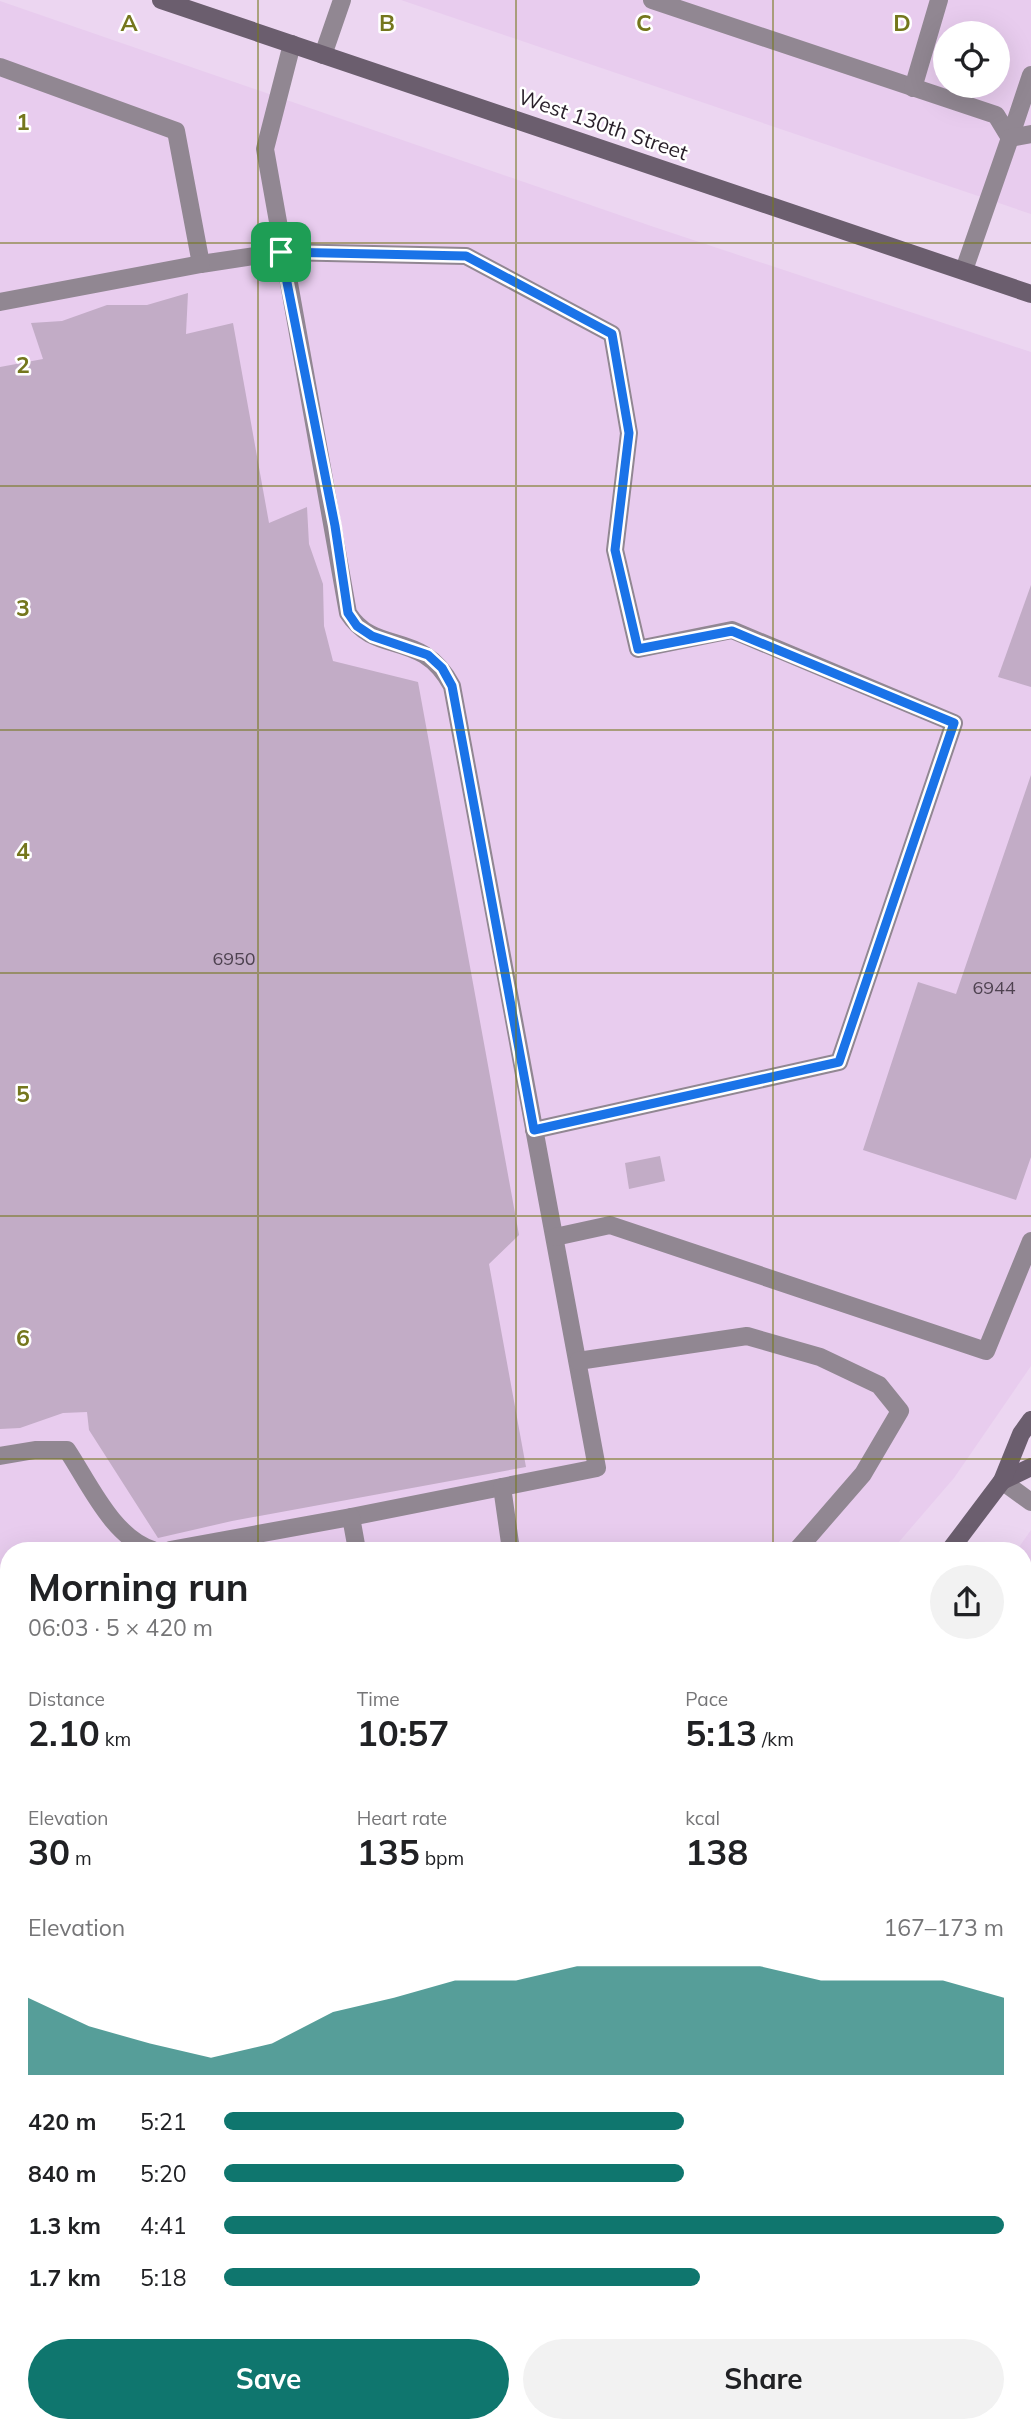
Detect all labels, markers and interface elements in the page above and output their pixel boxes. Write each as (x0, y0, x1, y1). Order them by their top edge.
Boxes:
text: A (120, 8, 138, 37)
text: B (379, 8, 395, 37)
text: C (636, 8, 652, 37)
text: D (893, 8, 911, 37)
map controls (933, 21, 1010, 98)
button: locate (933, 21, 1010, 98)
street label: West 130th Street (515, 83, 692, 165)
text: 1 (16, 107, 30, 136)
pin (251, 222, 311, 282)
icon: arrive (262, 233, 300, 271)
text: 2 (16, 350, 30, 379)
text: 3 (16, 593, 30, 622)
text: 4 (16, 836, 30, 865)
house number: 6950 (212, 947, 256, 970)
house number: 6944 (972, 976, 1016, 999)
text: 5 (16, 1079, 30, 1108)
text: 6 (16, 1323, 30, 1352)
text: Morning run (28, 1563, 249, 1611)
button: share (930, 1565, 1004, 1639)
text: 06:03 · 5 × 420 m (28, 1613, 213, 1642)
text: Distance (28, 1687, 105, 1711)
text: Time (357, 1687, 400, 1711)
text: Pace (685, 1687, 728, 1711)
text: 2.10 (28, 1711, 100, 1755)
text: 10:57 (357, 1711, 449, 1755)
text: 5:13 (685, 1711, 757, 1755)
text: km (100, 1727, 131, 1751)
text: /km (757, 1727, 794, 1751)
text: Elevation (28, 1806, 108, 1830)
text: Heart rate (357, 1806, 447, 1830)
text: kcal (685, 1806, 720, 1830)
text: 30 (28, 1830, 70, 1874)
text: 135 (357, 1830, 420, 1874)
text: 138 (685, 1830, 748, 1874)
text: m (70, 1846, 92, 1870)
text: bpm (420, 1846, 464, 1870)
text: Elevation (28, 1913, 125, 1942)
text: 167–173 m (883, 1913, 1004, 1942)
text: 420 m (28, 2107, 96, 2136)
text: 5:21 (140, 2107, 187, 2136)
text: 840 m (28, 2159, 96, 2188)
text: 5:20 (140, 2159, 187, 2188)
text: 1.3 km (28, 2211, 101, 2240)
text: 4:41 (140, 2211, 187, 2240)
text: 1.7 km (28, 2263, 101, 2292)
text: 5:18 (140, 2263, 187, 2292)
button: Save (28, 2339, 509, 2419)
button: Share (523, 2339, 1004, 2419)

